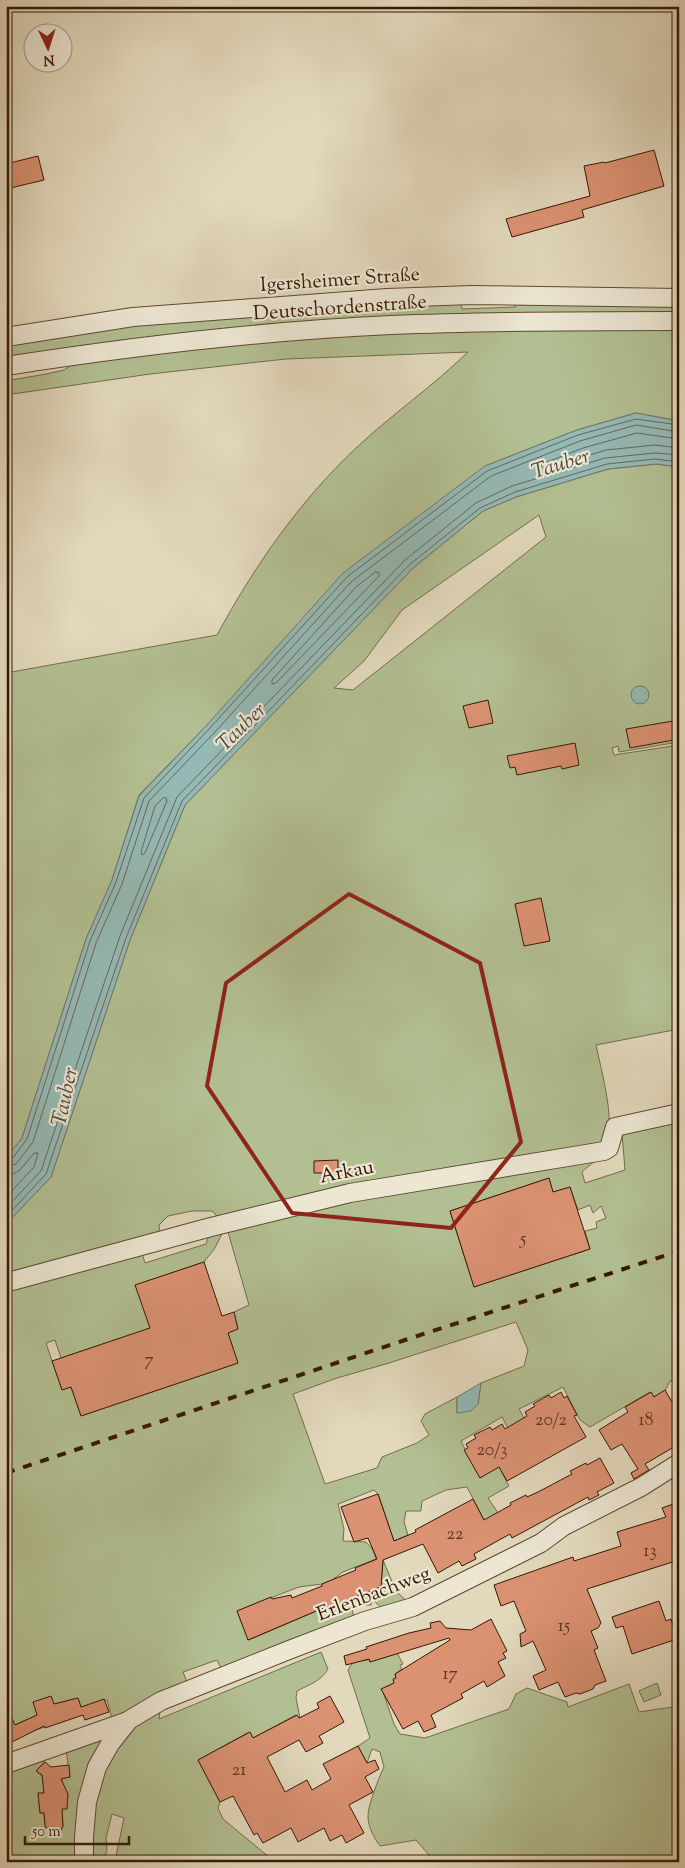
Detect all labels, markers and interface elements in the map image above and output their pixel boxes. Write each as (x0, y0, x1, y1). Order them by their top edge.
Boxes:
north arrow (22, 22, 72, 72)
text: N (42, 49, 55, 69)
street label: Igersheimer Straße (259, 261, 421, 301)
street label: Deutschordenstraße (252, 288, 428, 330)
water label: Tauber (528, 442, 594, 488)
water label: Tauber (210, 696, 274, 759)
water label: Tauber (45, 1064, 87, 1129)
street label: Arkau (317, 1153, 377, 1192)
house number: 5 (519, 1227, 526, 1253)
house number: 7 (144, 1348, 154, 1374)
house number: 20/2 (535, 1408, 568, 1434)
house number: 18 (638, 1408, 654, 1434)
house number: 20/3 (476, 1438, 508, 1464)
house number: 22 (447, 1522, 464, 1548)
house number: 13 (643, 1539, 657, 1565)
street label: Erlenbachweg (313, 1560, 435, 1630)
house number: 15 (558, 1614, 570, 1640)
house number: 17 (442, 1662, 458, 1688)
house number: 21 (232, 1758, 246, 1784)
scale bar (25, 1813, 129, 1845)
text: 50 m (31, 1822, 61, 1843)

